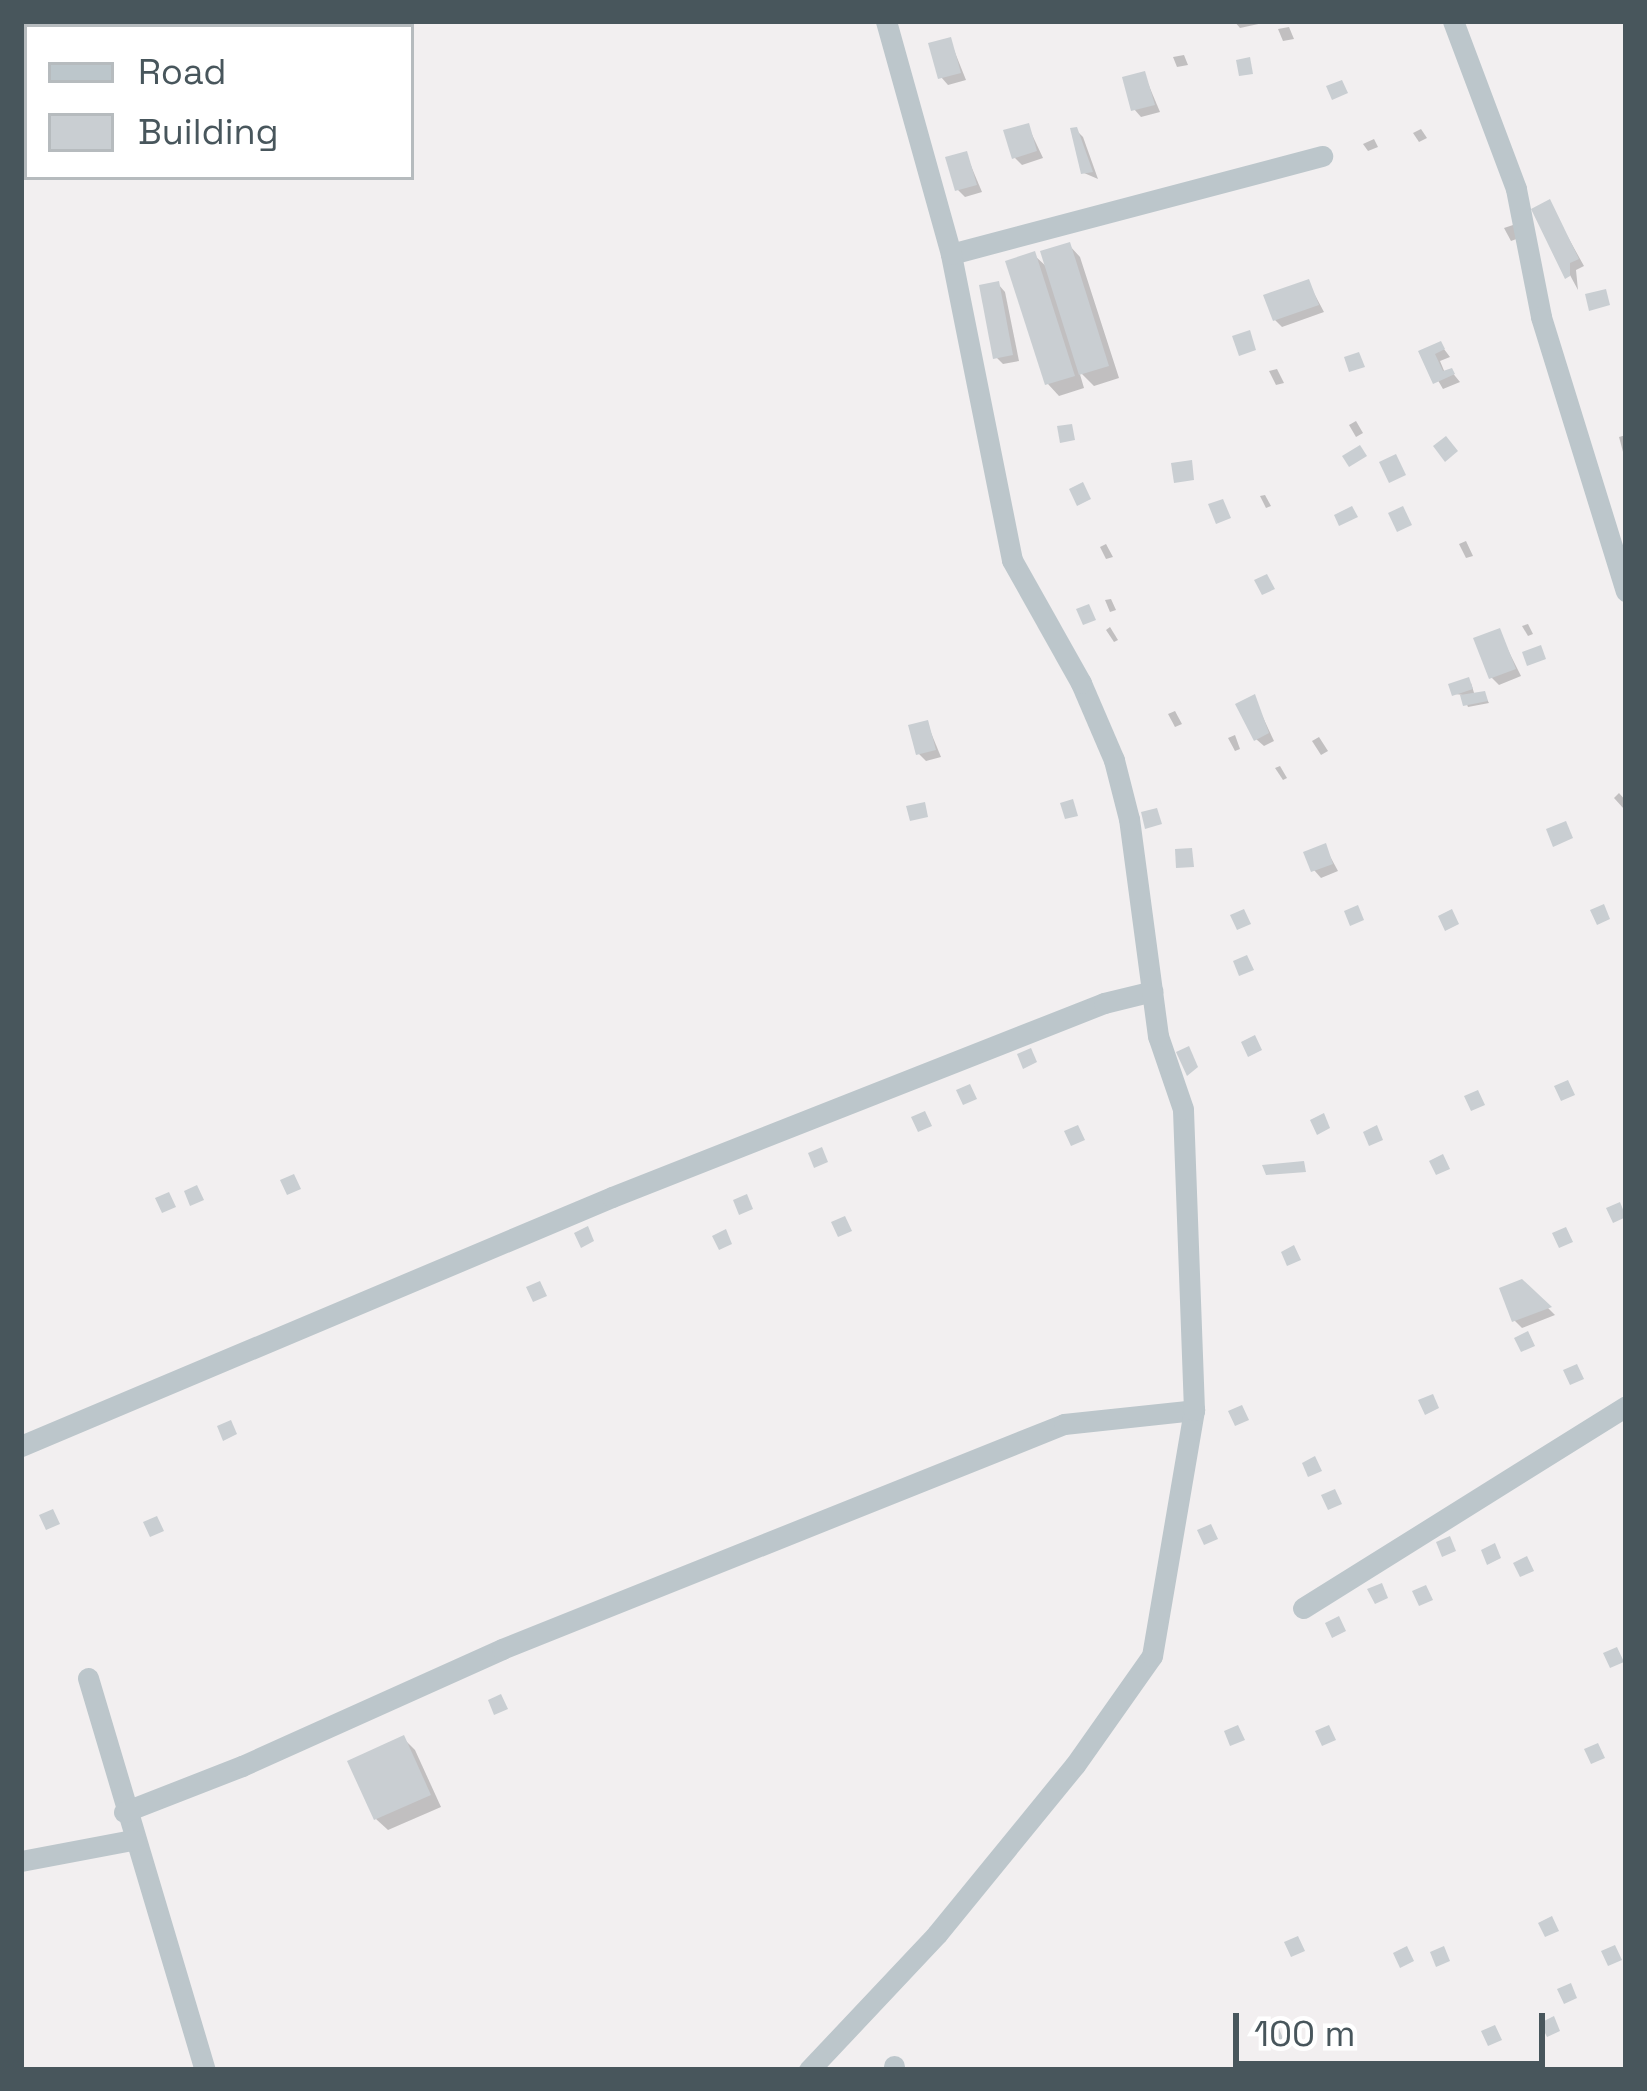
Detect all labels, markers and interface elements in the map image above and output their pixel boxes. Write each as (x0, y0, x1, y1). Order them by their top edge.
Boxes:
legend (24, 24, 414, 180)
text: Road (138, 49, 226, 95)
text: Building (138, 109, 279, 155)
scale bar (1239, 1989, 1551, 2063)
text: 100 m (1254, 2011, 1355, 2057)

